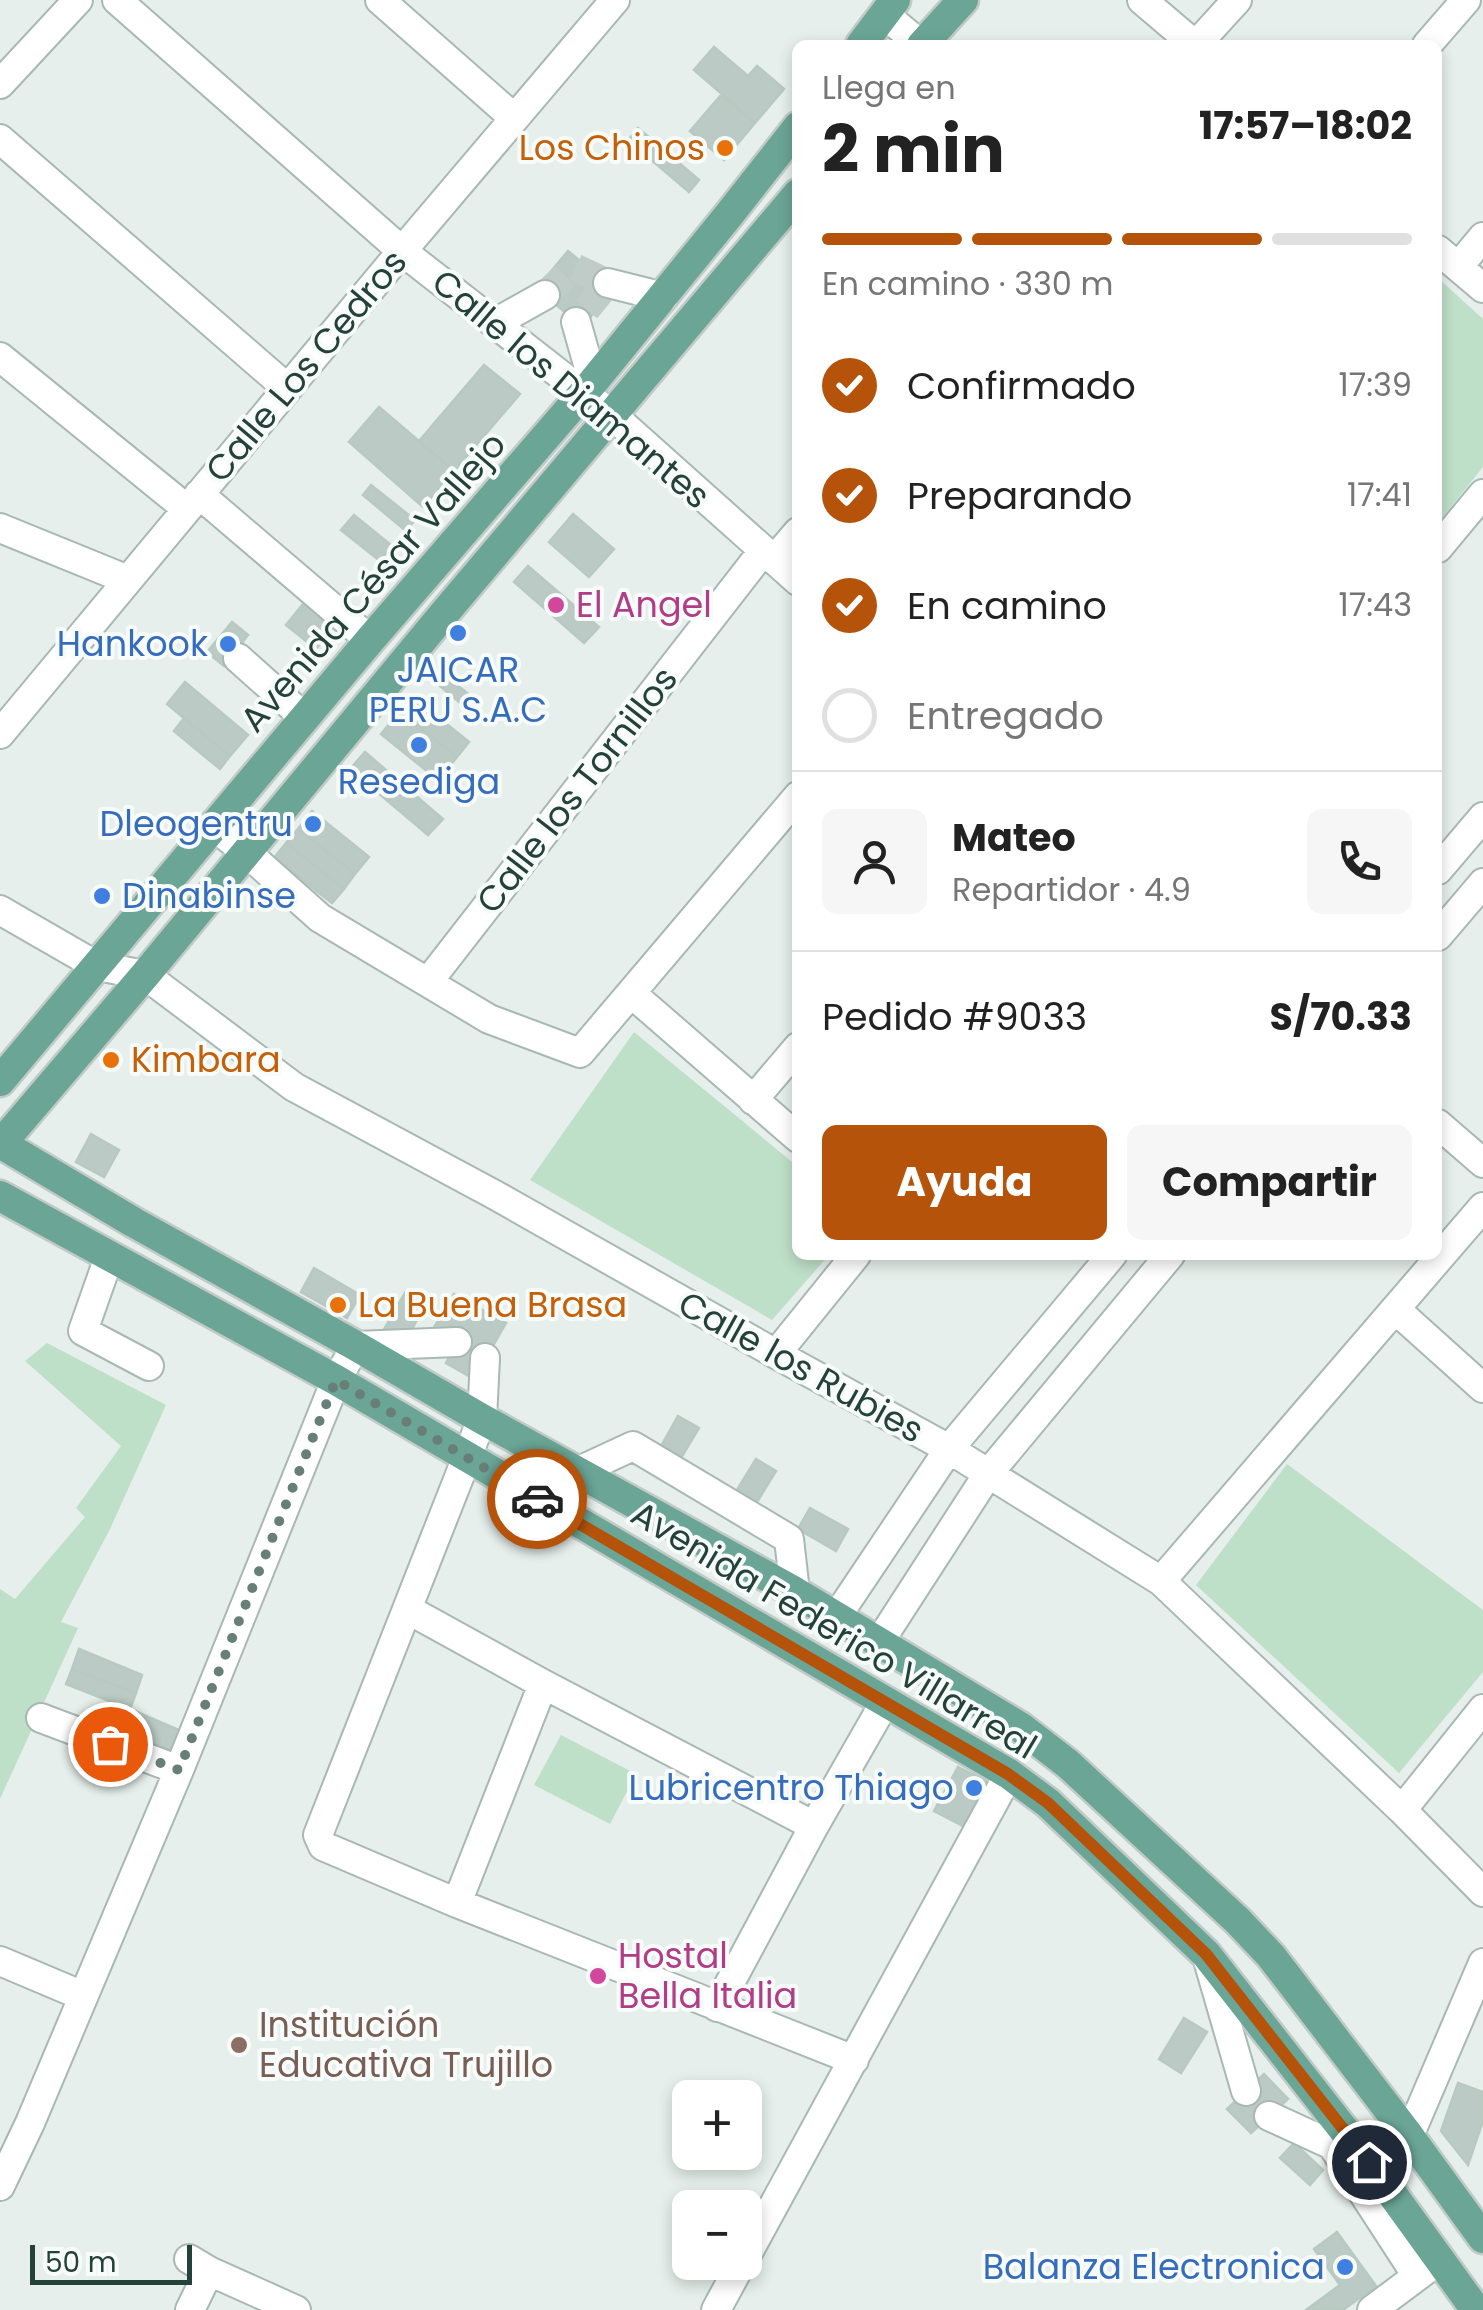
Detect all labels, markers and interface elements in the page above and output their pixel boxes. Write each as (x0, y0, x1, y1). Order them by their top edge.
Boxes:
text: Llega en (822, 65, 956, 110)
text: 17:57–18:02 (1199, 99, 1412, 152)
text: 2 min (822, 104, 1005, 195)
place label: Los Chinos (519, 123, 705, 172)
marker: Los Chinos (714, 137, 736, 159)
street label: Calle Los Cedros (194, 239, 418, 493)
street label: Calle los Diamantes (422, 258, 721, 520)
text: En camino · 330 m (822, 261, 1113, 306)
icon: check (822, 358, 877, 413)
text: Confirmado (907, 359, 1136, 412)
text: 17:39 (1338, 362, 1412, 407)
street label: Avenida César Vallejo (229, 421, 517, 742)
icon: check (822, 468, 877, 523)
text: Preparando (907, 469, 1132, 522)
text: 17:41 (1347, 472, 1412, 517)
icon: check (822, 578, 877, 633)
text: En camino (907, 579, 1107, 632)
place label: El Angel (576, 580, 712, 629)
text: 17:43 (1338, 582, 1412, 627)
marker: El Angel (545, 594, 567, 616)
place label: Hankook (57, 619, 208, 668)
marker: JAICAR PERU S.A.C (447, 622, 469, 644)
marker: Hankook (217, 633, 239, 655)
place label: JAICAR PERU S.A.C (369, 645, 547, 734)
street label: Calle los Tornillos (465, 656, 689, 923)
text: Entregado (907, 689, 1104, 742)
marker: Resediga (408, 734, 430, 756)
place label: Resediga (338, 757, 500, 806)
place label: Dleogentru (100, 799, 293, 848)
button: person (822, 809, 927, 914)
button: phone (1307, 809, 1412, 914)
text: Mateo (952, 811, 1076, 864)
marker: Dleogentru (302, 813, 324, 835)
text: Repartidor · 4.9 (952, 867, 1191, 912)
place label: Dinabinse (122, 871, 296, 920)
marker: Dinabinse (91, 885, 113, 907)
text: Pedido #9033 (822, 990, 1087, 1043)
text: S/70.33 (1270, 990, 1412, 1043)
place label: Kimbara (131, 1035, 281, 1084)
marker: Kimbara (100, 1049, 122, 1071)
button: Ayuda (822, 1125, 1107, 1240)
button: Compartir (1127, 1125, 1412, 1240)
street label: Calle los Rubies (670, 1279, 933, 1454)
place label: La Buena Brasa (358, 1280, 627, 1329)
marker: La Buena Brasa (327, 1294, 349, 1316)
courier (487, 1449, 587, 1549)
icon: car (510, 1472, 565, 1527)
street label: Avenida Federico Villarreal (622, 1489, 1046, 1770)
pin (68, 1702, 153, 1787)
icon: bag (83, 1717, 138, 1772)
place label: Lubricentro Thiago (629, 1763, 954, 1812)
marker: Lubricentro Thiago (963, 1777, 985, 1799)
place label: Hostal Bella Italia (618, 1931, 797, 2020)
marker: Hostal Bella Italia (587, 1965, 609, 1987)
place label: Institución Educativa Trujillo (259, 2000, 553, 2089)
marker: Institución Educativa Trujillo (228, 2034, 250, 2056)
map controls (672, 2080, 762, 2280)
button: + (672, 2080, 762, 2170)
pin (1327, 2120, 1412, 2205)
icon: home (1342, 2135, 1397, 2190)
button: − (672, 2190, 762, 2280)
scale bar (30, 2240, 192, 2284)
place label: Balanza Electronica (983, 2242, 1325, 2291)
text: 50 m (45, 2243, 116, 2282)
marker: Balanza Electronica (1334, 2256, 1356, 2278)

